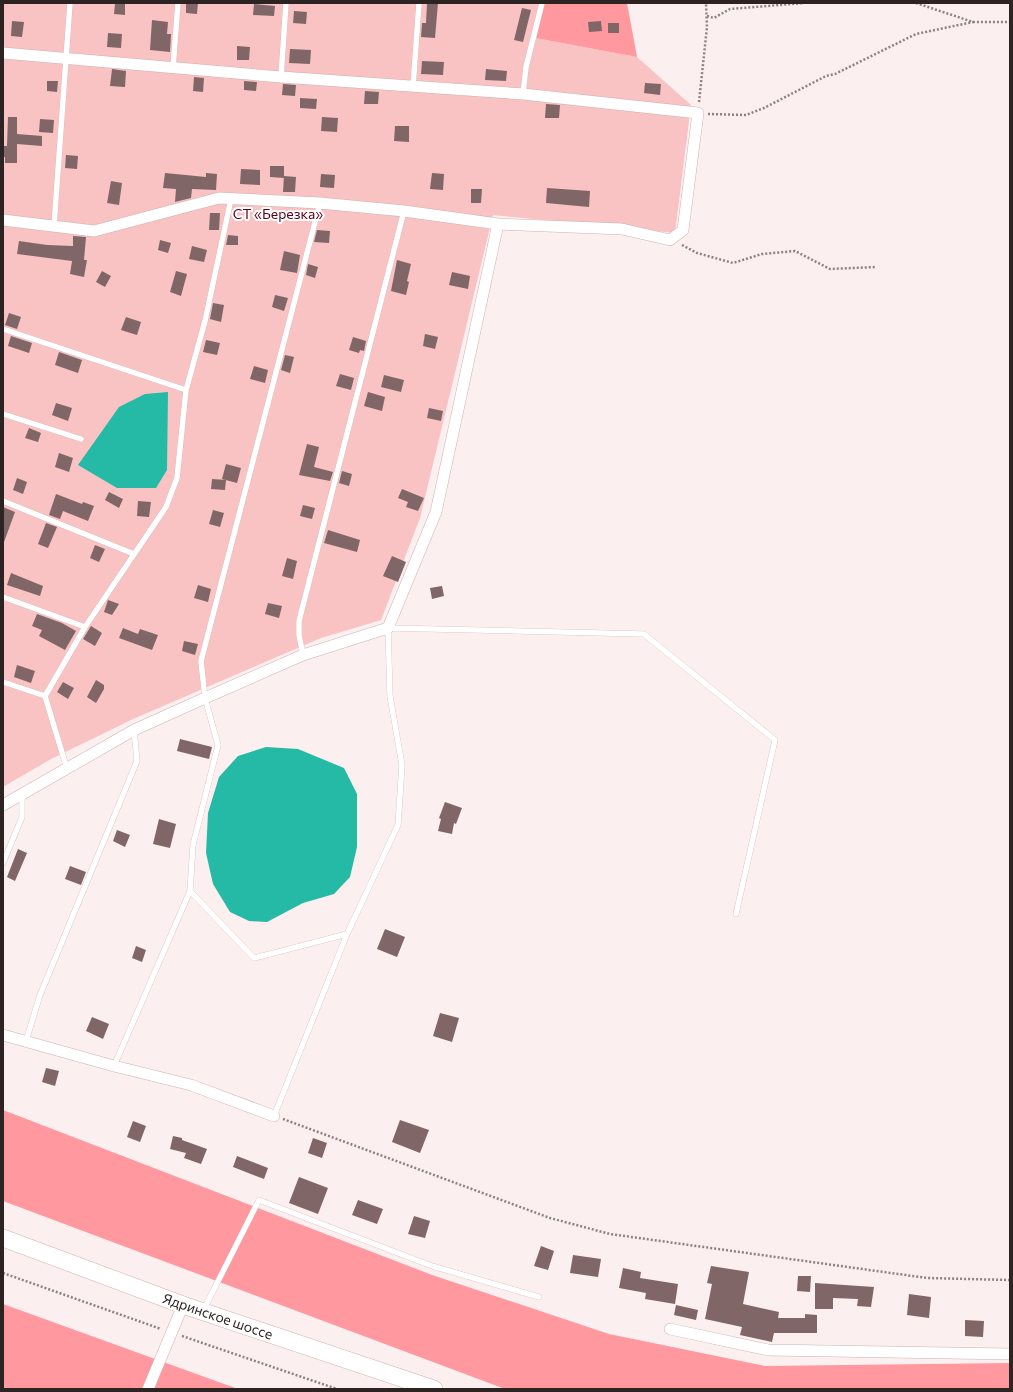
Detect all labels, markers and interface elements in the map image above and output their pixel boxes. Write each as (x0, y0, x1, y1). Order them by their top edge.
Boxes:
park label: СТ «Березка» (233, 205, 323, 222)
street label: Ядринское шоссе (161, 1289, 275, 1343)

